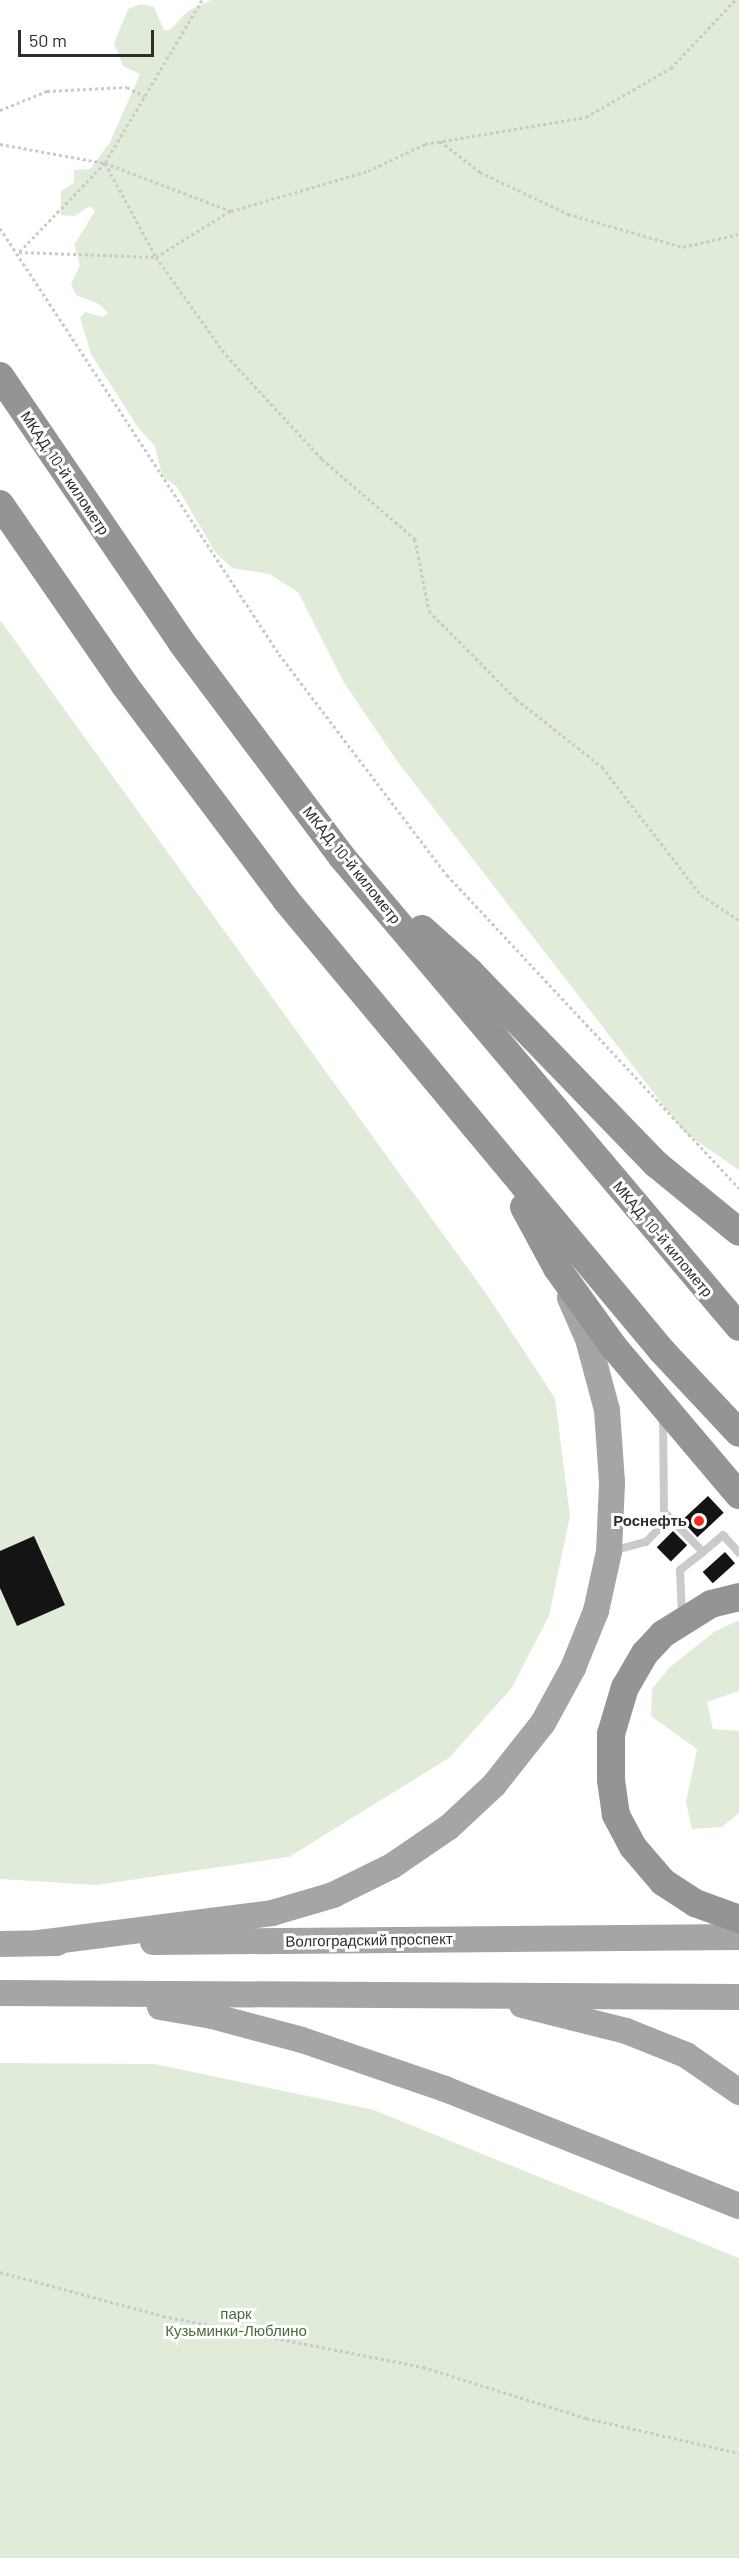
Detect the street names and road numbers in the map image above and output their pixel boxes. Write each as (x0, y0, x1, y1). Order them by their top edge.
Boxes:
street label: МКАД, 10-й километр (17, 408, 113, 538)
street label: МКАД, 10-й километр (299, 803, 405, 927)
street label: МКАД, 10-й километр (609, 1178, 717, 1300)
street label: Волгоградский проспект (285, 1930, 453, 1950)

